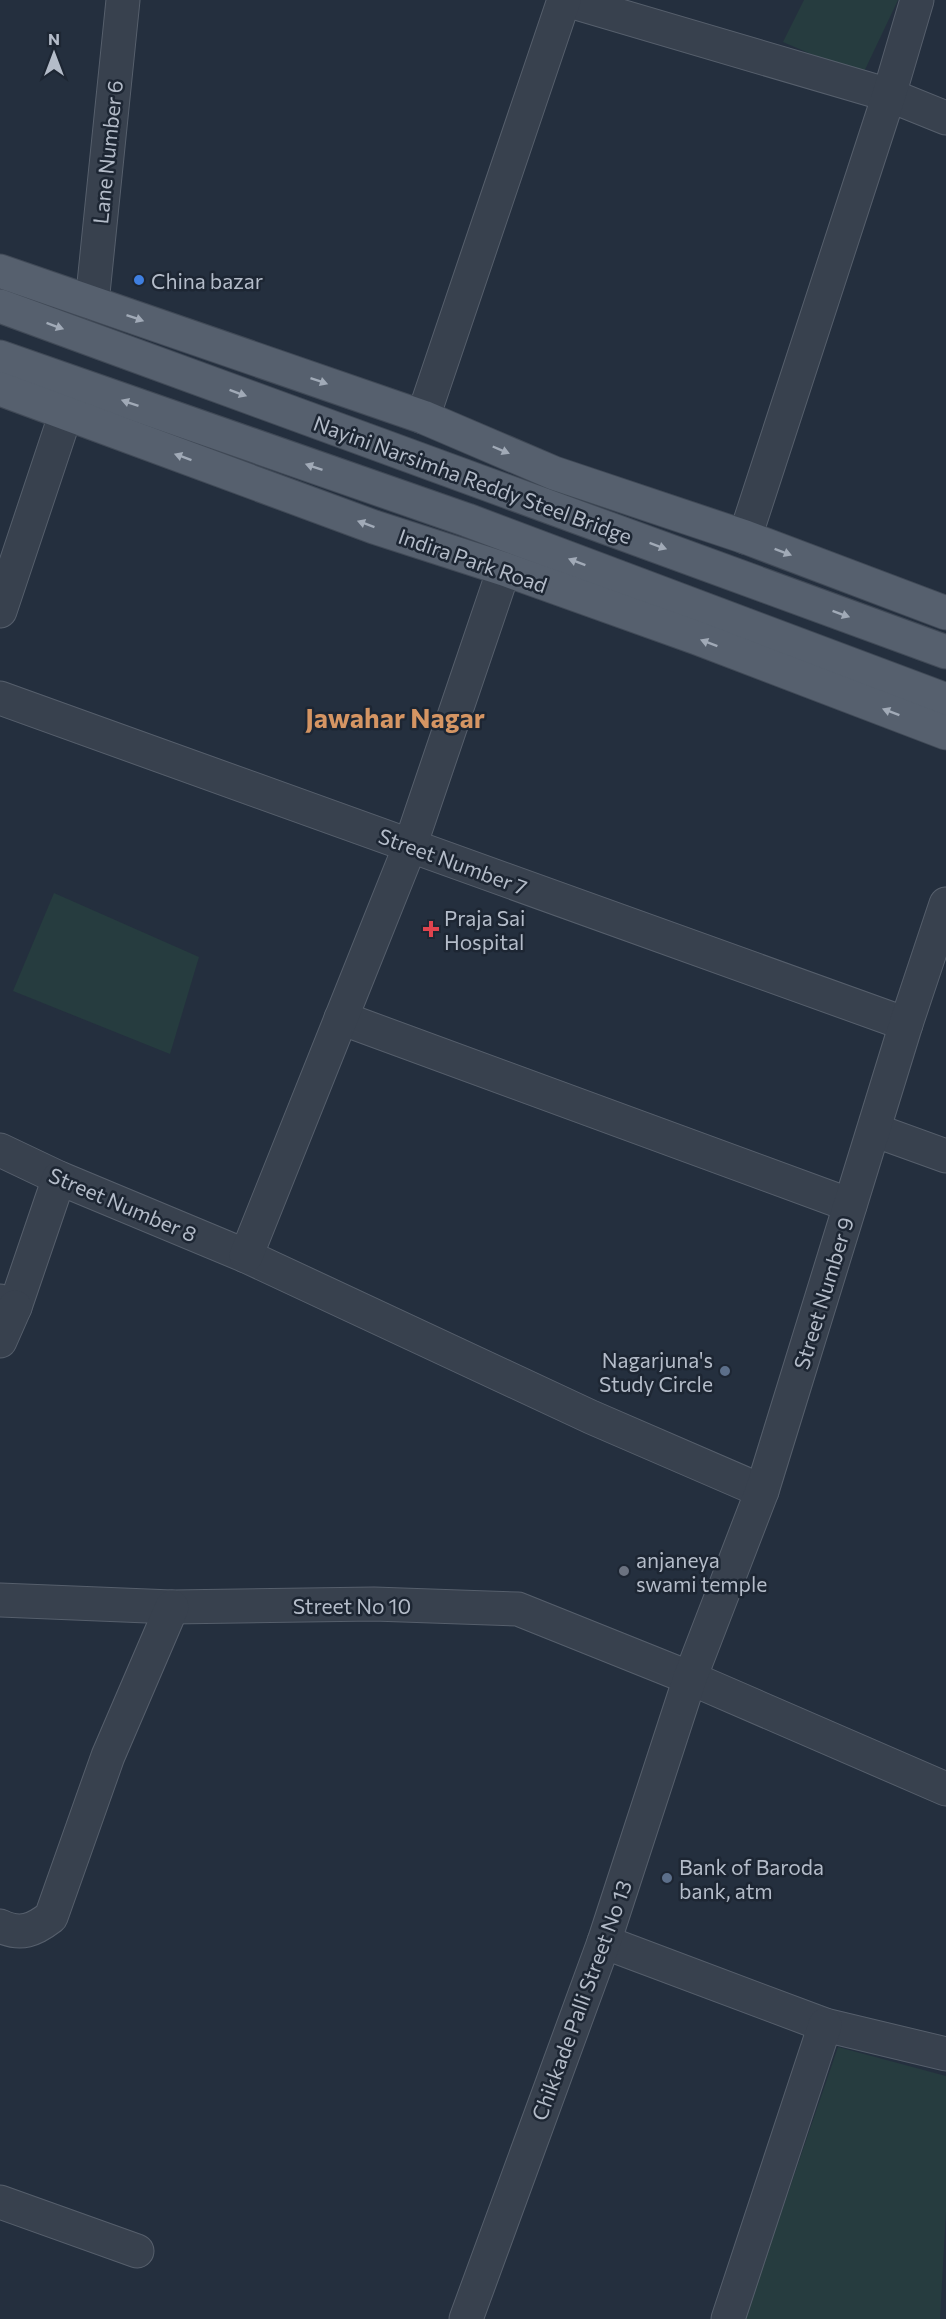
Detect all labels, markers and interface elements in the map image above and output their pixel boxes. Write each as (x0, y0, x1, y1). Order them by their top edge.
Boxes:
north arrow (24, 24, 84, 84)
text: N (48, 29, 60, 48)
street label: Lane Number 6 (87, 79, 127, 225)
place label: China bazar (151, 268, 263, 293)
marker: China bazar (132, 273, 146, 287)
one-way arrow (126, 314, 144, 323)
one-way arrow (46, 322, 64, 332)
one-way arrow (310, 377, 328, 387)
one-way arrow (229, 389, 247, 398)
one-way arrow (121, 397, 139, 407)
street label: Nayini Narsimha Reddy Steel Bridge (310, 410, 636, 548)
one-way arrow (493, 446, 510, 455)
one-way arrow (174, 451, 192, 461)
one-way arrow (305, 462, 323, 471)
one-way arrow (357, 518, 375, 528)
street label: Indira Park Road (395, 523, 551, 597)
one-way arrow (649, 542, 667, 551)
one-way arrow (775, 547, 793, 557)
one-way arrow (567, 556, 585, 566)
one-way arrow (832, 609, 850, 619)
one-way arrow (700, 637, 718, 647)
district label: Jawahar Nagar (305, 701, 485, 734)
one-way arrow (882, 707, 900, 717)
street label: Street Number 7 (375, 823, 531, 899)
place label: Praja Sai Hospital (444, 905, 525, 954)
marker: Praja Sai Hospital (422, 920, 440, 938)
street label: Street Number 8 (45, 1162, 201, 1246)
street label: Street Number 9 (788, 1214, 858, 1372)
place label: Nagarjuna's Study Circle (599, 1347, 713, 1396)
marker: Nagarjuna's Study Circle (718, 1364, 732, 1378)
place label: anjaneya swami temple (636, 1547, 767, 1596)
marker: anjaneya swami temple (617, 1564, 631, 1578)
street label: Street No 10 (293, 1593, 411, 1618)
place label: Bank of Baroda bank, atm (679, 1854, 824, 1903)
marker: Bank of Baroda bank, atm (660, 1871, 674, 1885)
street label: Chikkade Palli Street No 13 (526, 1876, 636, 2124)

